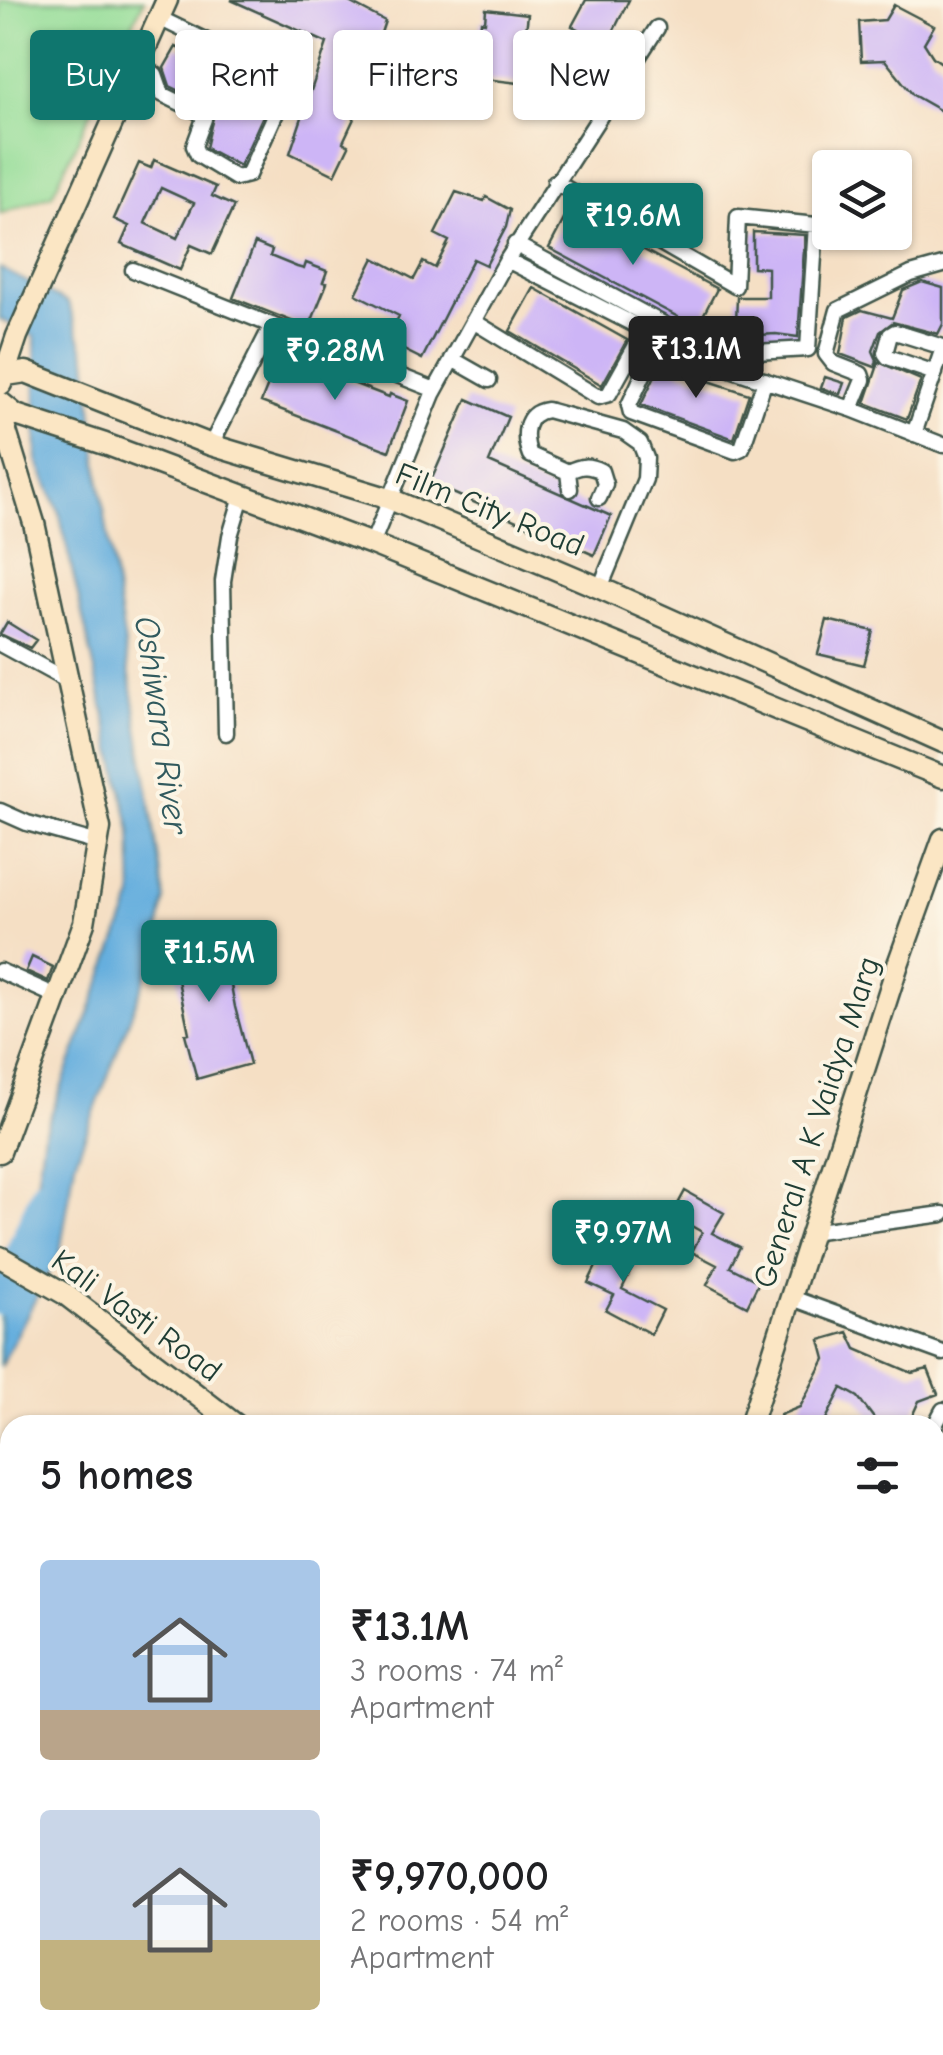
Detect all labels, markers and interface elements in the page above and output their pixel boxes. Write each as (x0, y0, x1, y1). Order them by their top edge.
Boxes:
chip: Buy (30, 30, 155, 120)
chip: Rent (175, 30, 313, 120)
chip: Filters (333, 30, 493, 120)
chip: New (513, 30, 645, 120)
map controls (812, 150, 912, 250)
button: layers (812, 150, 912, 250)
pin: ₹19.6M (552, 183, 714, 268)
text: ₹19.6M (585, 197, 681, 234)
pin: ₹13.1M (615, 316, 777, 401)
pin: ₹9.28M (254, 318, 416, 403)
text: ₹13.1M (651, 330, 741, 367)
text: ₹9.28M (286, 332, 384, 369)
street label: Film City Road (390, 455, 589, 564)
water label: Oshiwara River (126, 614, 197, 839)
pin: ₹11.5M (128, 920, 290, 1005)
text: ₹11.5M (163, 934, 255, 971)
street label: General A K Vaidya Marg (745, 952, 888, 1292)
pin: ₹9.97M (542, 1200, 704, 1285)
text: ₹9.97M (574, 1214, 672, 1251)
street label: Kali Vasti Road (45, 1241, 229, 1389)
icon: filters (850, 1448, 905, 1503)
text: 5 homes (40, 1451, 193, 1500)
icon: home (120, 1600, 240, 1720)
text: ₹13.1M (350, 1602, 469, 1651)
text: 3 rooms · 74 m² (350, 1652, 563, 1689)
text: Apartment (350, 1689, 493, 1726)
icon: home (120, 1850, 240, 1970)
text: ₹9,970,000 (350, 1852, 549, 1901)
text: 2 rooms · 54 m² (350, 1902, 568, 1939)
text: Apartment (350, 1939, 493, 1976)

